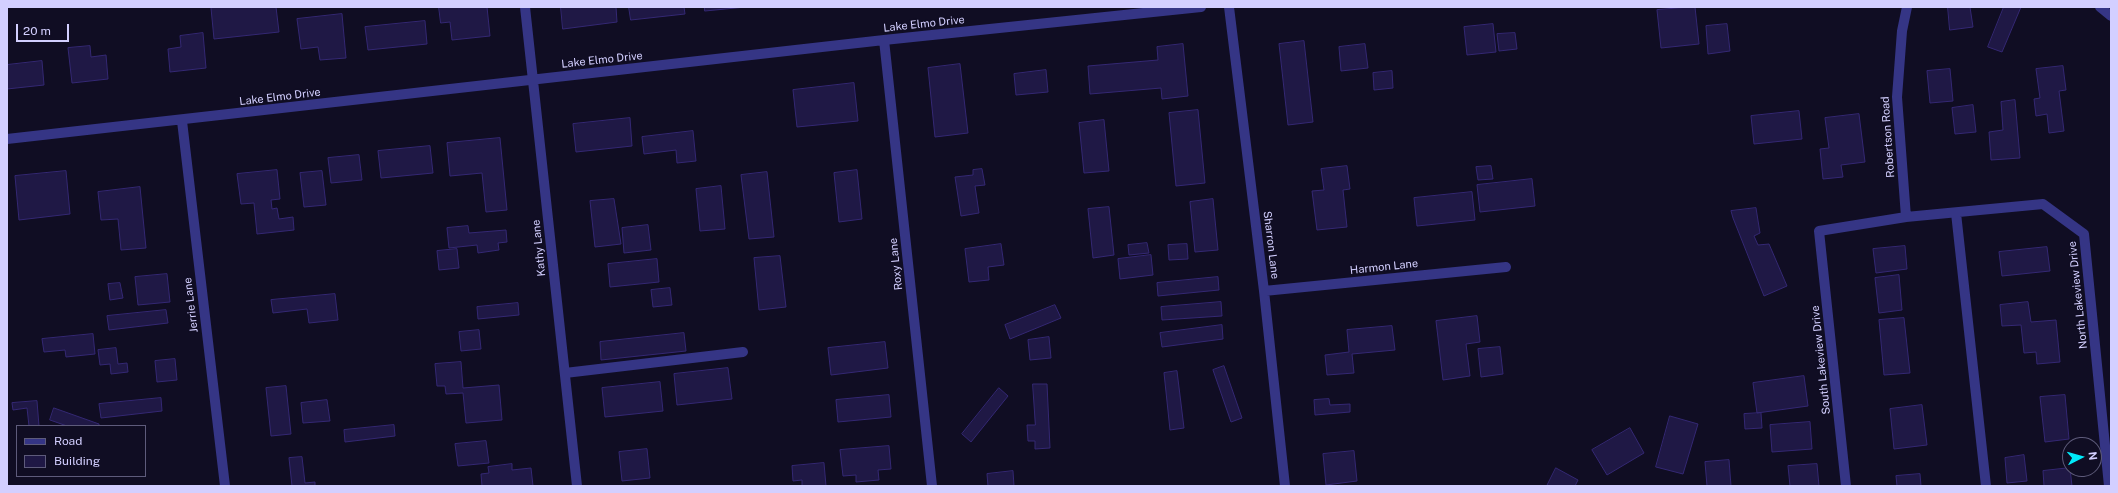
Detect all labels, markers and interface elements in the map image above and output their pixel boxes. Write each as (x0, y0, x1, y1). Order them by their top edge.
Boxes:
street label: Lake Elmo Drive (883, 13, 965, 35)
scale bar (18, 16, 71, 42)
text: 20 m (23, 24, 51, 38)
street label: Lake Elmo Drive (561, 49, 643, 71)
street label: Lake Elmo Drive (239, 85, 321, 109)
street label: Robertson Road (1879, 96, 1897, 178)
street label: Sharron Lane (1260, 210, 1282, 280)
street label: Kathy Lane (529, 219, 549, 277)
street label: Roxy Lane (887, 237, 905, 291)
street label: North Lakeview Drive (2066, 241, 2090, 349)
street label: Harmon Lane (1349, 257, 1419, 277)
street label: Jerrie Lane (181, 277, 201, 333)
street label: South Lakeview Drive (1809, 305, 1833, 415)
legend (16, 425, 146, 477)
text: Road (54, 434, 82, 448)
north arrow (2062, 437, 2102, 477)
text: N (2087, 451, 2099, 461)
text: Building (54, 454, 100, 468)

